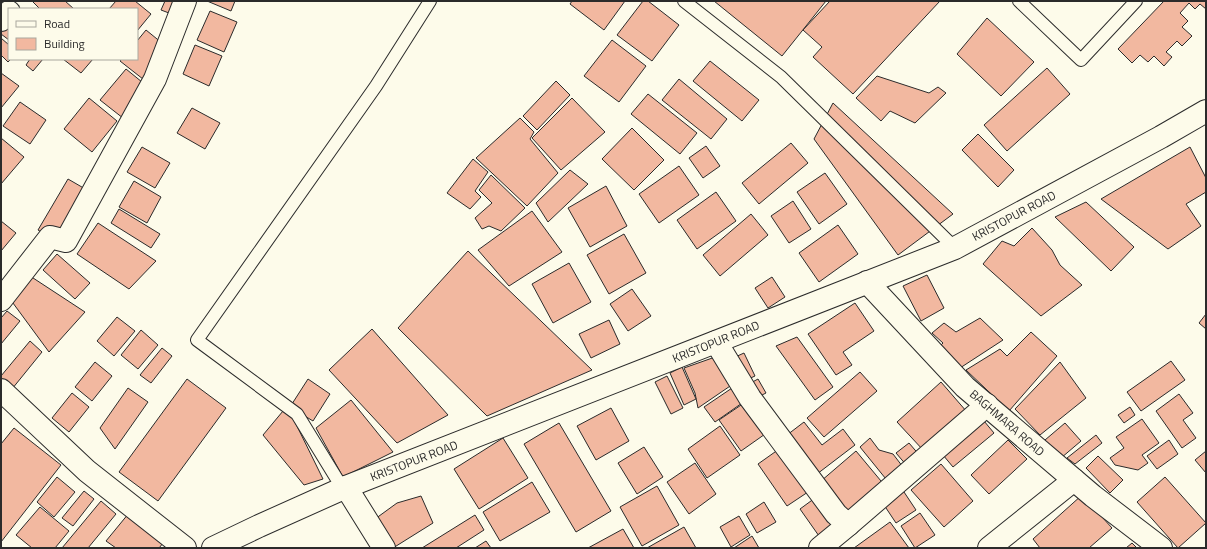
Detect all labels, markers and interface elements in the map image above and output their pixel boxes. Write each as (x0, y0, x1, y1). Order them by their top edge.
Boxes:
legend (8, 8, 138, 60)
text: Road (44, 14, 70, 33)
text: Building (44, 34, 85, 53)
street label: KRISTOPUR ROAD (968, 185, 1059, 246)
street label: KRISTOPUR ROAD (669, 315, 763, 368)
street label: BAGHMARA ROAD (966, 385, 1049, 461)
street label: KRISTOPUR ROAD (367, 435, 461, 486)

